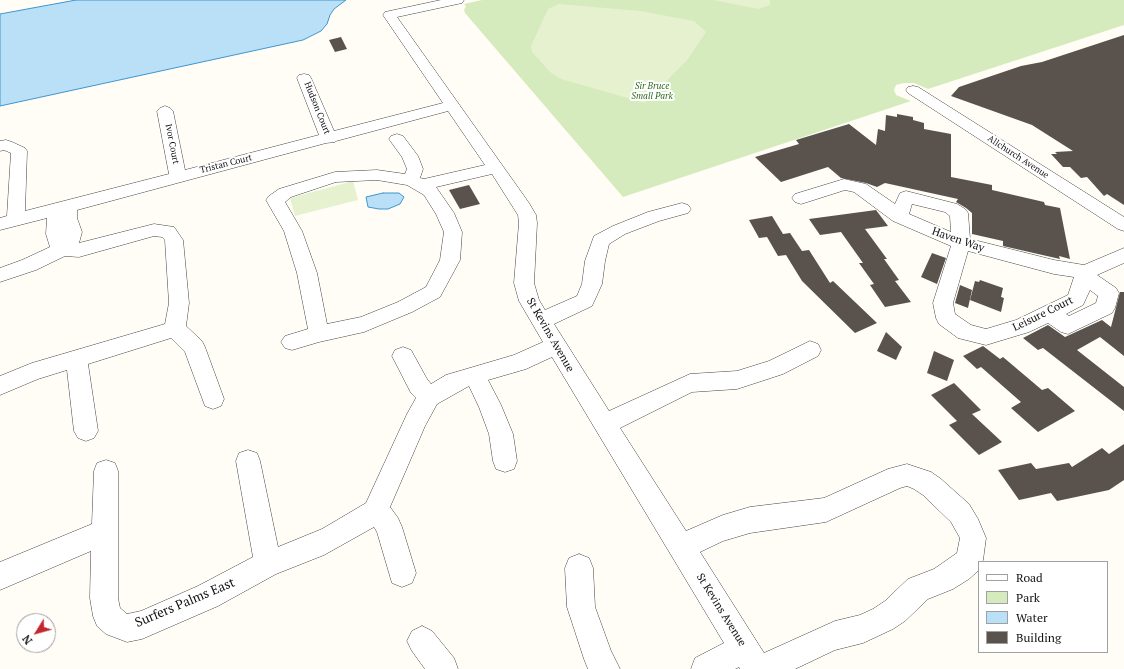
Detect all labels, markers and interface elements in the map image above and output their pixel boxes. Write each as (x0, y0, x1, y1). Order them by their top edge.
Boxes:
street label: Hudson Court (302, 80, 332, 136)
park label: Sir Bruce Small Park (631, 81, 673, 102)
street label: Ivor Court (163, 123, 181, 165)
street label: Allchurch Avenue (985, 133, 1051, 181)
street label: Tristan Court (199, 152, 253, 176)
street label: Haven Way (930, 225, 986, 255)
street label: Leisure Court (1010, 294, 1076, 334)
street label: St Kevins Avenue (523, 296, 577, 374)
legend (978, 561, 1108, 653)
text: Road (1016, 570, 1043, 585)
street label: St Kevins Avenue (693, 571, 749, 649)
street label: Surfers Palms East (133, 575, 237, 631)
text: Park (1016, 590, 1040, 605)
text: Water (1016, 610, 1048, 625)
north arrow (16, 613, 56, 653)
text: Building (1016, 630, 1061, 645)
text: N (19, 632, 35, 647)

